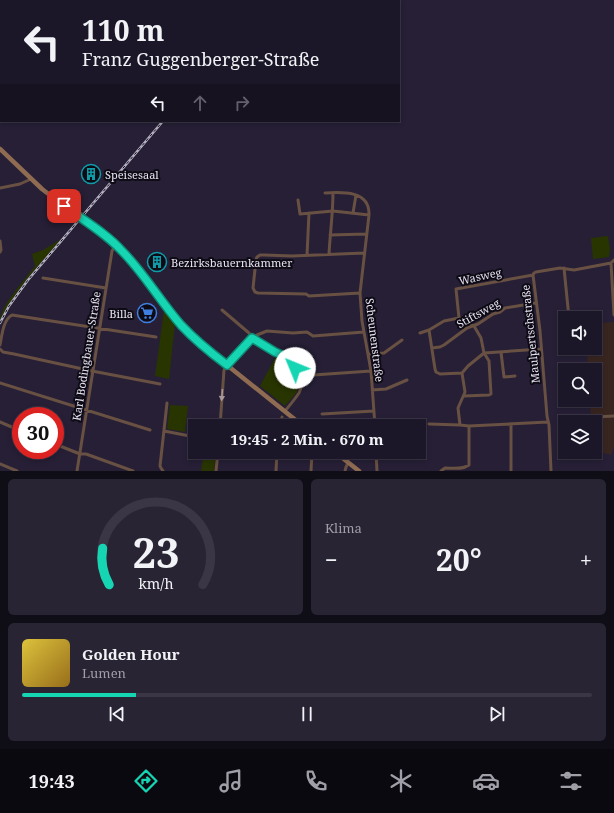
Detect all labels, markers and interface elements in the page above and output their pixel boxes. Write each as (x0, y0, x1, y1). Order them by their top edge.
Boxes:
text: 110 m (82, 11, 164, 49)
icon: left (16, 16, 68, 68)
text: Franz Guggenberger-Straße (82, 47, 319, 71)
icon: left (147, 92, 169, 114)
icon: ahead (189, 92, 211, 114)
icon: right (231, 92, 253, 114)
building icon: Speisesaal (80, 163, 102, 185)
place label: Speisesaal (105, 167, 159, 182)
pin (47, 189, 81, 223)
icon: arrive (53, 195, 75, 217)
building icon: Bezirksbauernkammer (146, 251, 168, 273)
place label: Bezirksbauernkammer (171, 255, 293, 270)
street label: Wasweg (457, 264, 503, 288)
street label: Maulpertschstraße (517, 284, 543, 384)
street label: Karl Bodingbauer-Straße (68, 290, 104, 422)
street label: Stiftsweg (454, 295, 502, 331)
street label: Scheunenstraße (362, 297, 388, 383)
supermarket icon: Billa (136, 302, 158, 324)
place label: Billa (109, 306, 133, 321)
map controls (558, 311, 602, 459)
button: sound (558, 311, 602, 355)
position arrow (274, 347, 316, 389)
button: search (558, 363, 602, 407)
one-way arrow (218, 389, 225, 401)
speed limit sign: 30 (12, 407, 64, 459)
button: layers (558, 415, 602, 459)
text: 19:45 · 2 Min. · 670 m (230, 429, 384, 449)
text: Klima (325, 519, 362, 537)
text: 23 (132, 524, 179, 580)
text: 20° (436, 539, 482, 580)
text: − (325, 544, 338, 574)
text: + (580, 544, 592, 574)
text: km/h (138, 574, 173, 593)
text: Golden Hour (82, 644, 180, 664)
text: Lumen (82, 664, 126, 682)
icon: previous (106, 703, 128, 725)
icon: pause (296, 703, 318, 725)
icon: next (486, 703, 508, 725)
icon: directions (132, 767, 160, 795)
icon: music (217, 767, 245, 795)
icon: phone (302, 767, 330, 795)
icon: climate (387, 767, 415, 795)
icon: car (472, 767, 500, 795)
icon: filters (557, 767, 585, 795)
text: 19:43 (29, 769, 75, 793)

